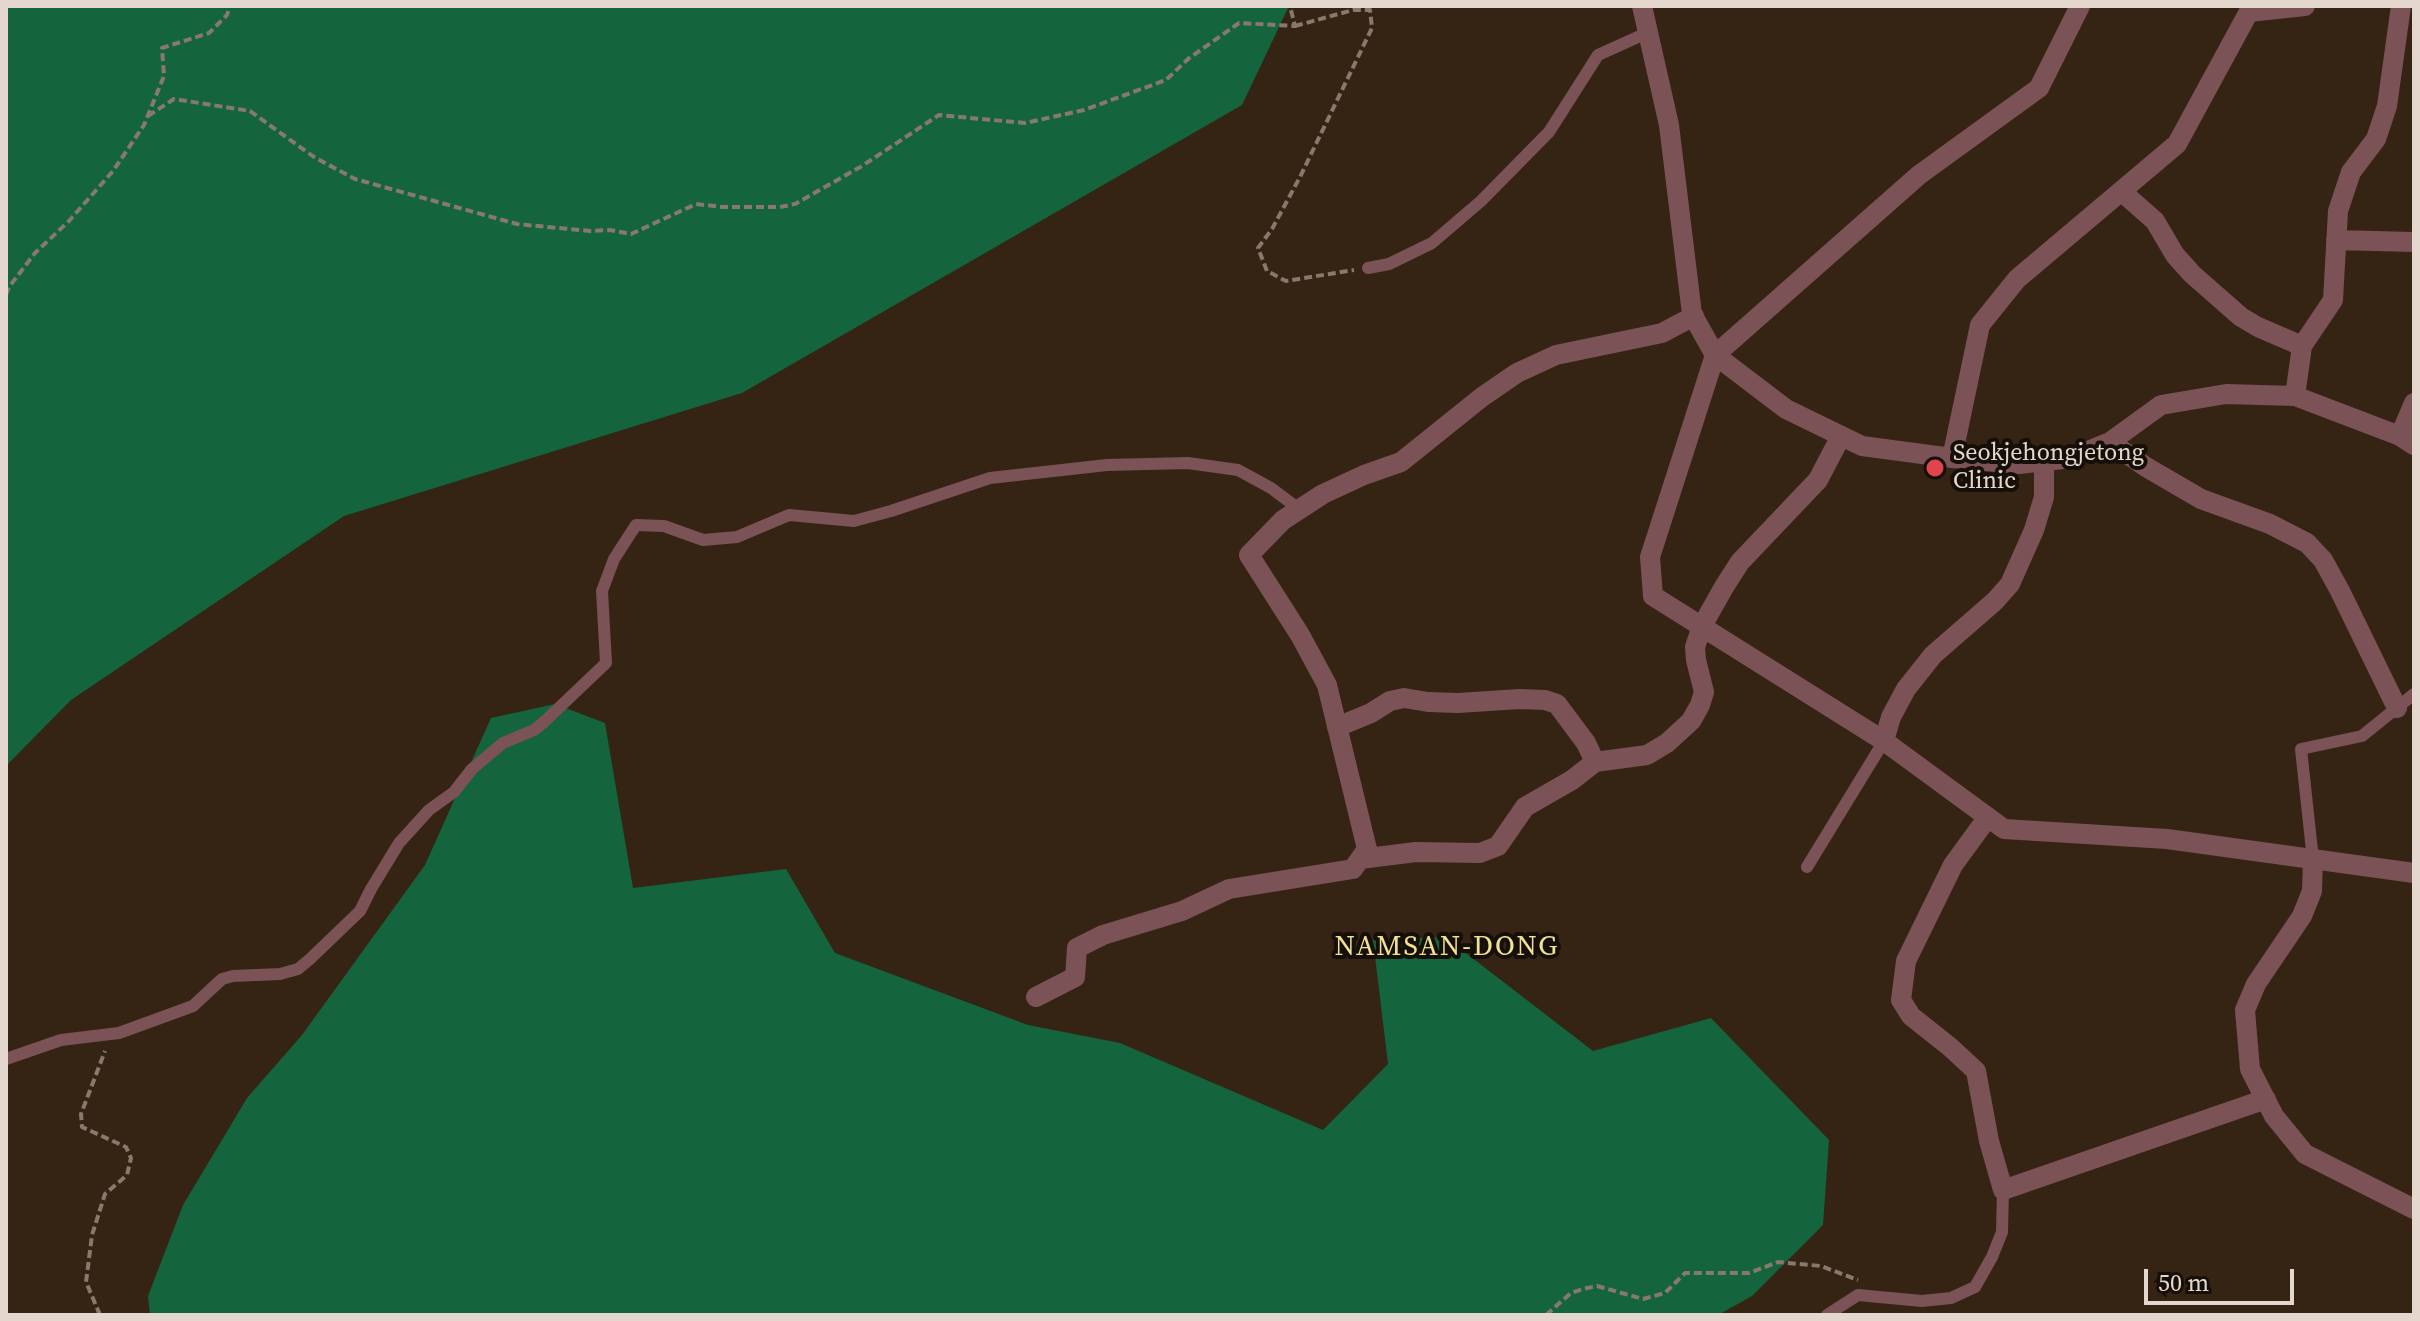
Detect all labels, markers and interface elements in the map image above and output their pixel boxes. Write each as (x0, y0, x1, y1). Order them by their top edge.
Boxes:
place label: Seokjehongjetong Clinic (1953, 440, 2144, 496)
marker: Seokjehongjetong Clinic (1924, 457, 1946, 479)
district label: NAMSAN-DONG (1335, 931, 1559, 965)
scale bar (2148, 1253, 2298, 1303)
text: 50 m (2158, 1266, 2209, 1299)

